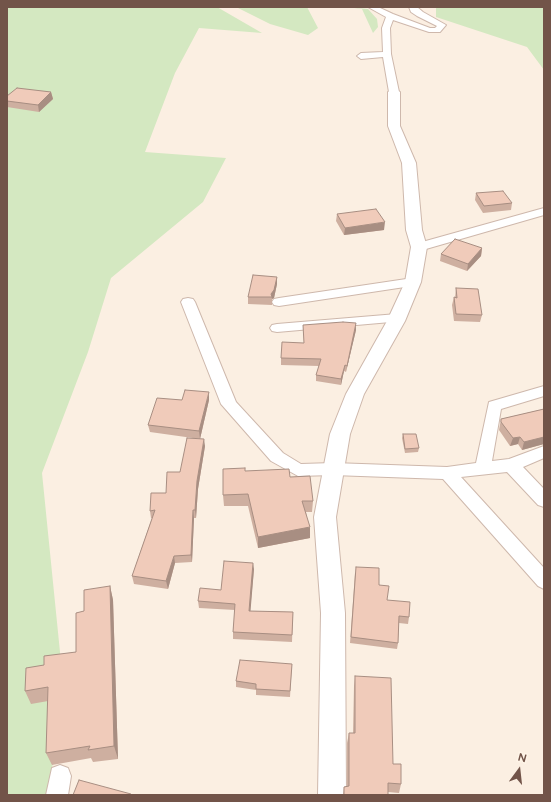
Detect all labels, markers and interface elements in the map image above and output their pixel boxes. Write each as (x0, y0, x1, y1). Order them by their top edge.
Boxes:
north arrow (499, 750, 539, 790)
text: N (516, 751, 528, 765)

